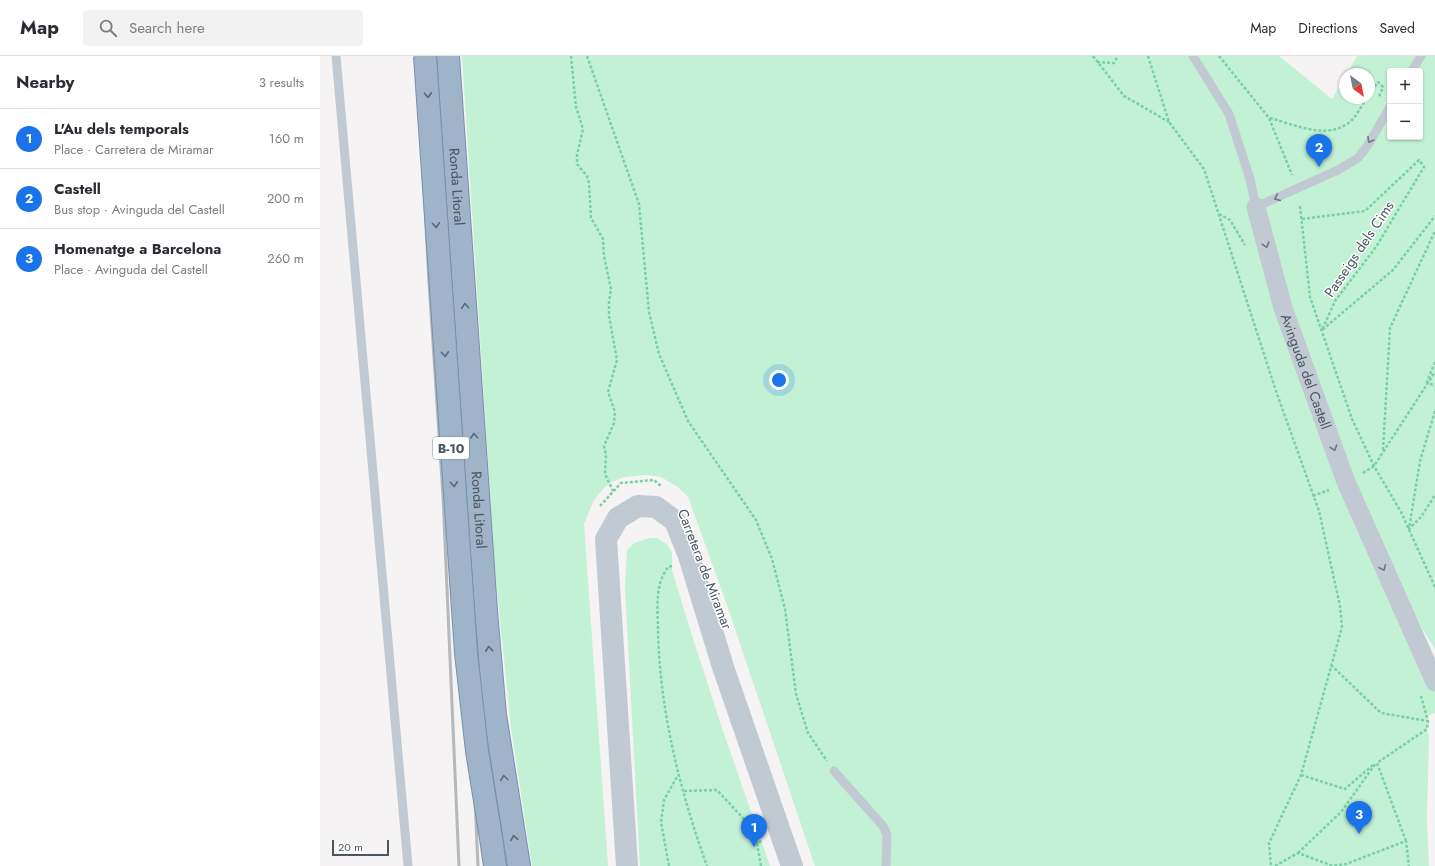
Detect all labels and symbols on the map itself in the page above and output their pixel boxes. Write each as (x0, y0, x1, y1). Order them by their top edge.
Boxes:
north arrow (1339, 68, 1375, 104)
one-way arrow (423, 92, 432, 98)
pin: 2 (1306, 134, 1332, 167)
one-way arrow (1368, 136, 1375, 143)
street label: Ronda Litoral (444, 147, 470, 226)
one-way arrow (1273, 193, 1281, 201)
street label: Passeigs dels Cims (1319, 197, 1399, 301)
one-way arrow (432, 222, 441, 228)
one-way arrow (1261, 241, 1270, 248)
one-way arrow (461, 303, 470, 309)
street label: Avinguda del Castell (1276, 311, 1336, 432)
one-way arrow (440, 351, 449, 357)
your location (769, 370, 789, 390)
one-way arrow (470, 433, 479, 439)
road number: B-10 (433, 437, 469, 459)
one-way arrow (1329, 444, 1337, 451)
street label: Ronda Litoral (466, 471, 492, 549)
one-way arrow (449, 481, 458, 487)
street label: Carretera de Miramar (673, 506, 737, 632)
one-way arrow (1379, 564, 1387, 571)
one-way arrow (485, 646, 494, 652)
one-way arrow (500, 775, 509, 781)
pin: 3 (1346, 801, 1372, 834)
pin: 1 (741, 814, 767, 847)
one-way arrow (510, 835, 519, 841)
scale bar (332, 838, 389, 857)

